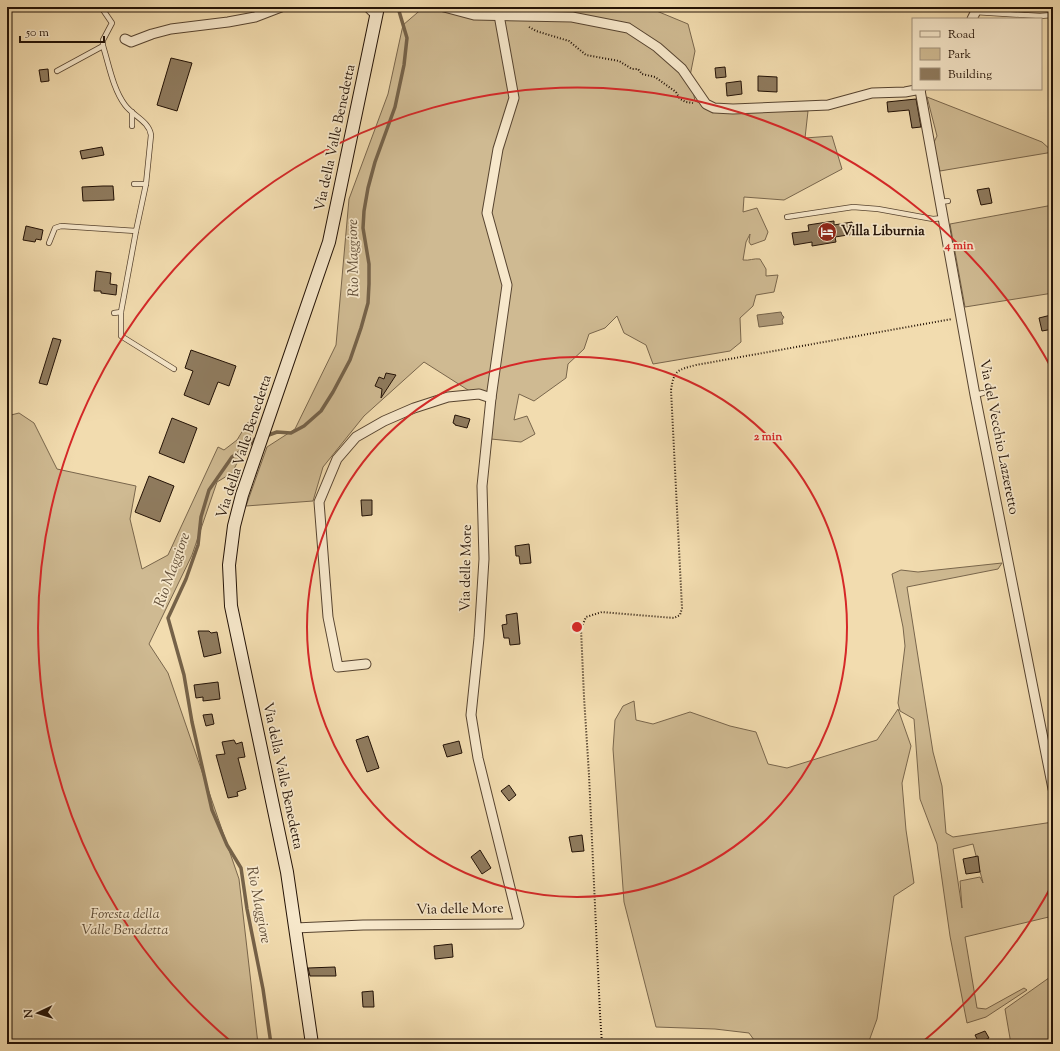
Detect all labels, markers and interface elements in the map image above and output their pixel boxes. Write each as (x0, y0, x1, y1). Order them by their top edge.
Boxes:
scale bar (20, 18, 104, 44)
legend (912, 18, 1042, 90)
text: 50 m (25, 24, 49, 42)
text: Road (948, 26, 975, 44)
text: Park (948, 46, 971, 64)
street label: Via della Valle Benedetta (311, 62, 361, 213)
text: Building (948, 66, 992, 84)
water label: Rio Maggiore (343, 219, 365, 297)
hotel icon: Villa Liburnia (816, 221, 838, 243)
place label: Villa Liburnia (841, 222, 925, 242)
text: 4 min (943, 237, 974, 255)
street label: Via del Vecchio Lazzeretto (973, 358, 1023, 517)
street label: Via della Valle Benedetta (212, 372, 278, 521)
text: 2 min (754, 428, 783, 446)
street label: Via delle More (456, 524, 478, 612)
water label: Rio Maggiore (150, 530, 196, 610)
centre of rings (570, 620, 584, 634)
street label: Via della Valle Benedetta (257, 701, 307, 852)
water label: Rio Maggiore (240, 865, 276, 945)
street label: Via delle More (416, 899, 504, 921)
park label: Foresta della Valle Benedetta (82, 905, 168, 941)
north arrow (18, 993, 58, 1033)
text: N (21, 1008, 37, 1020)

